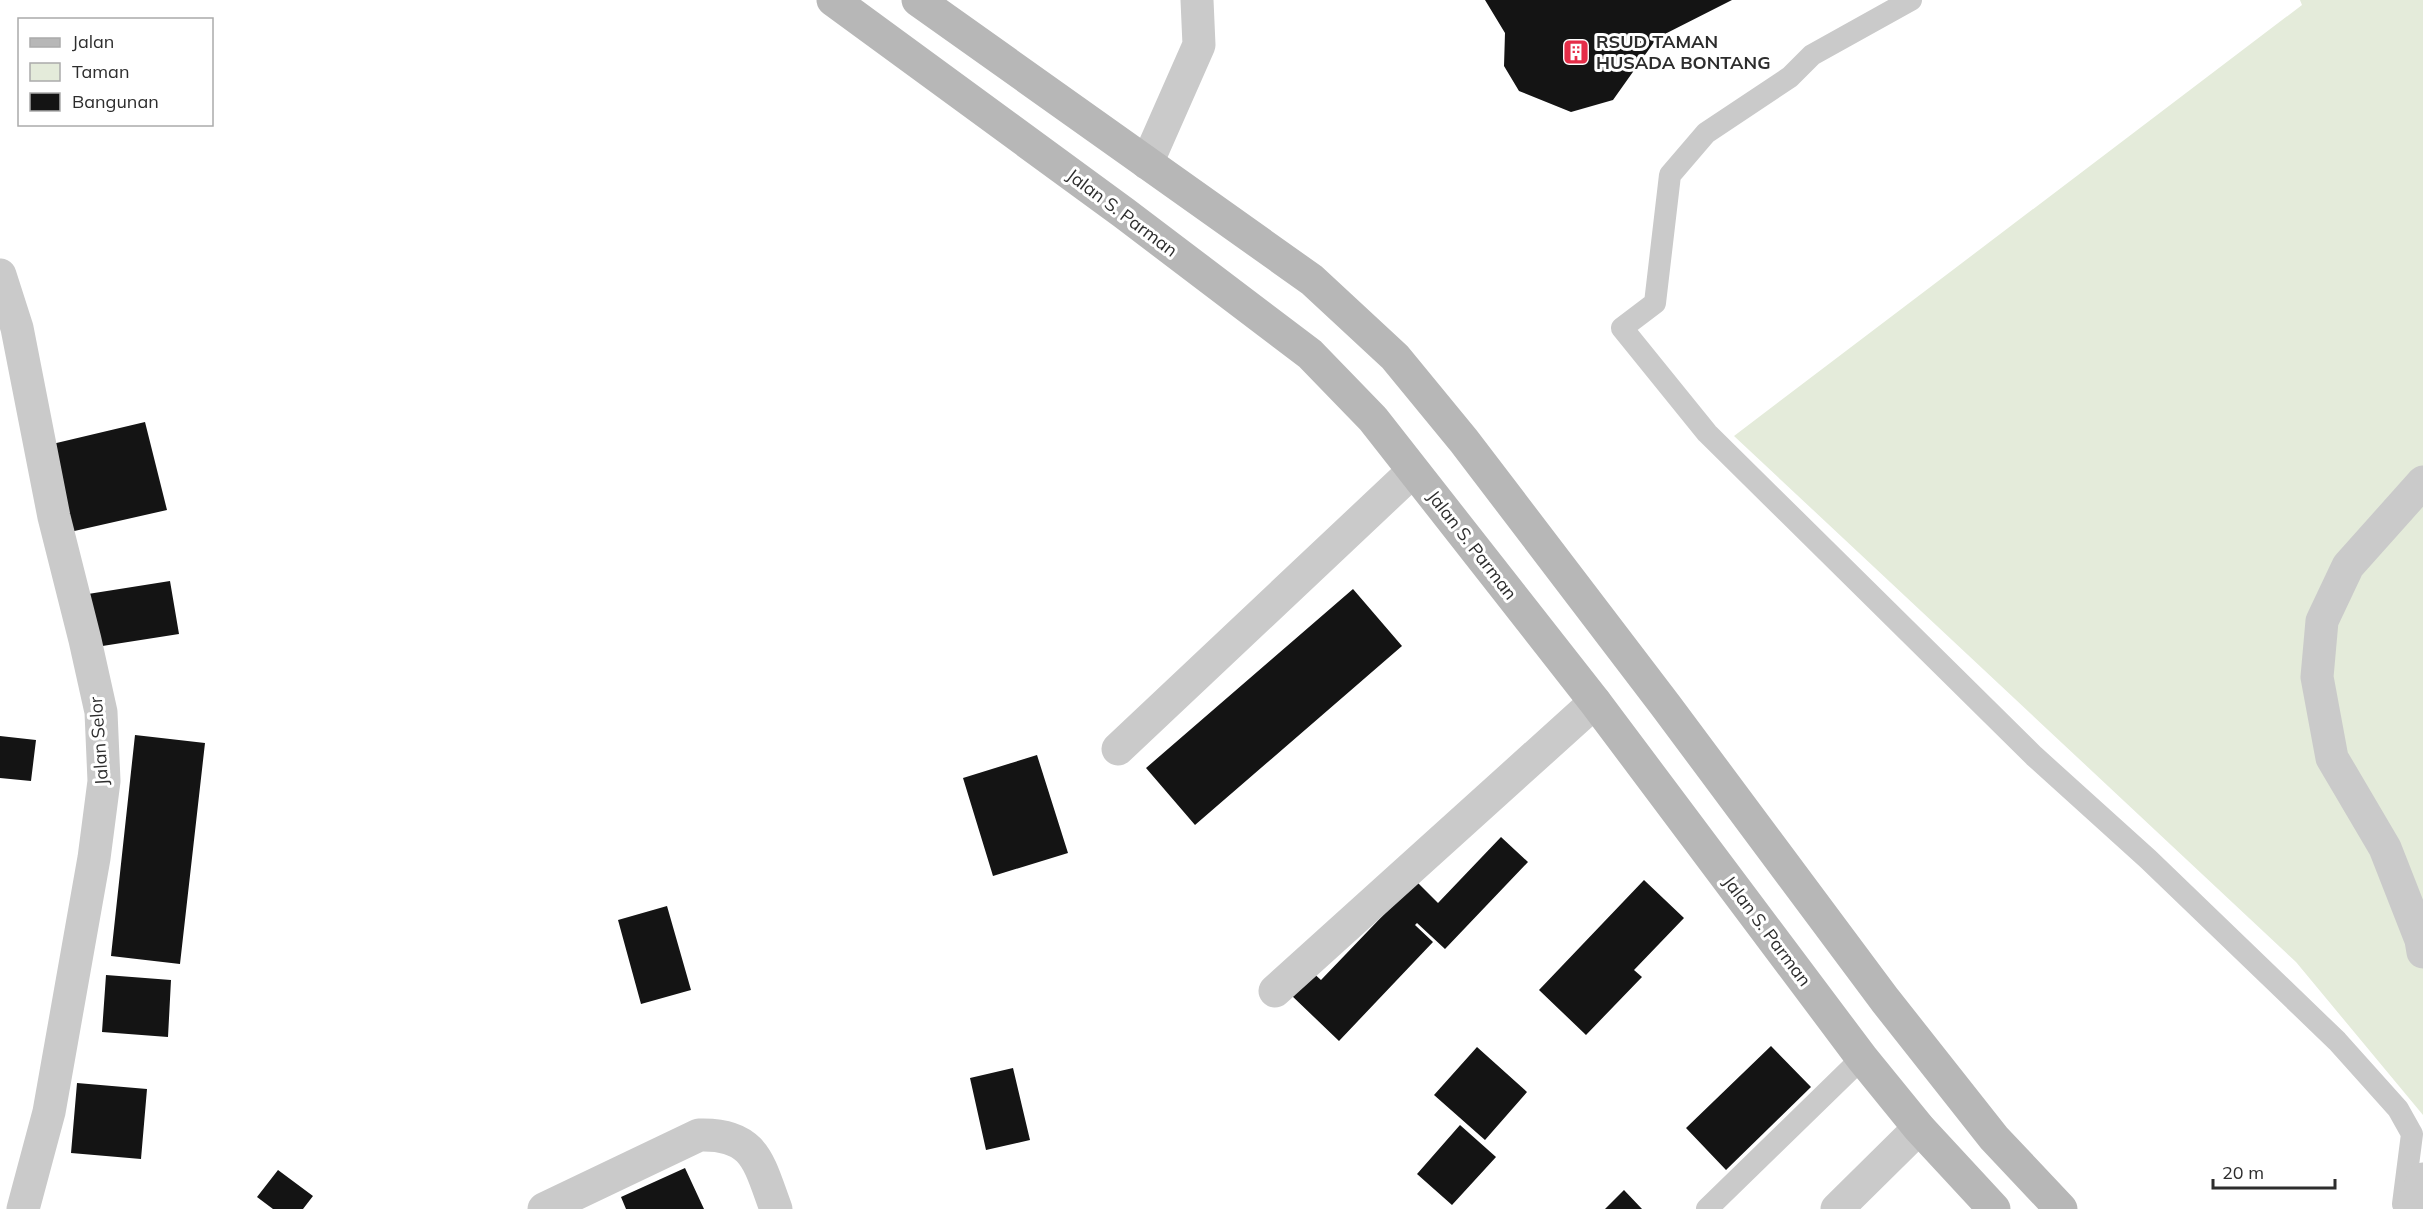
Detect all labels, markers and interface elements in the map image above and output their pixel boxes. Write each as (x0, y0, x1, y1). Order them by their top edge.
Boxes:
legend (18, 18, 213, 126)
text: Jalan (72, 30, 114, 53)
place label: RSUD TAMAN HUSADA BONTANG (1596, 30, 1770, 74)
building icon: RSUD TAMAN HUSADA BONTANG (1561, 37, 1591, 67)
text: Taman (72, 60, 129, 83)
text: Bangunan (72, 90, 159, 113)
street label: Jalan S. Parman (1062, 163, 1182, 262)
street label: Jalan S. Parman (1422, 485, 1522, 604)
street label: Jalan Selor (84, 695, 113, 786)
street label: Jalan S. Parman (1718, 871, 1817, 991)
scale bar (2213, 1152, 2334, 1190)
text: 20 m (2222, 1161, 2264, 1184)

